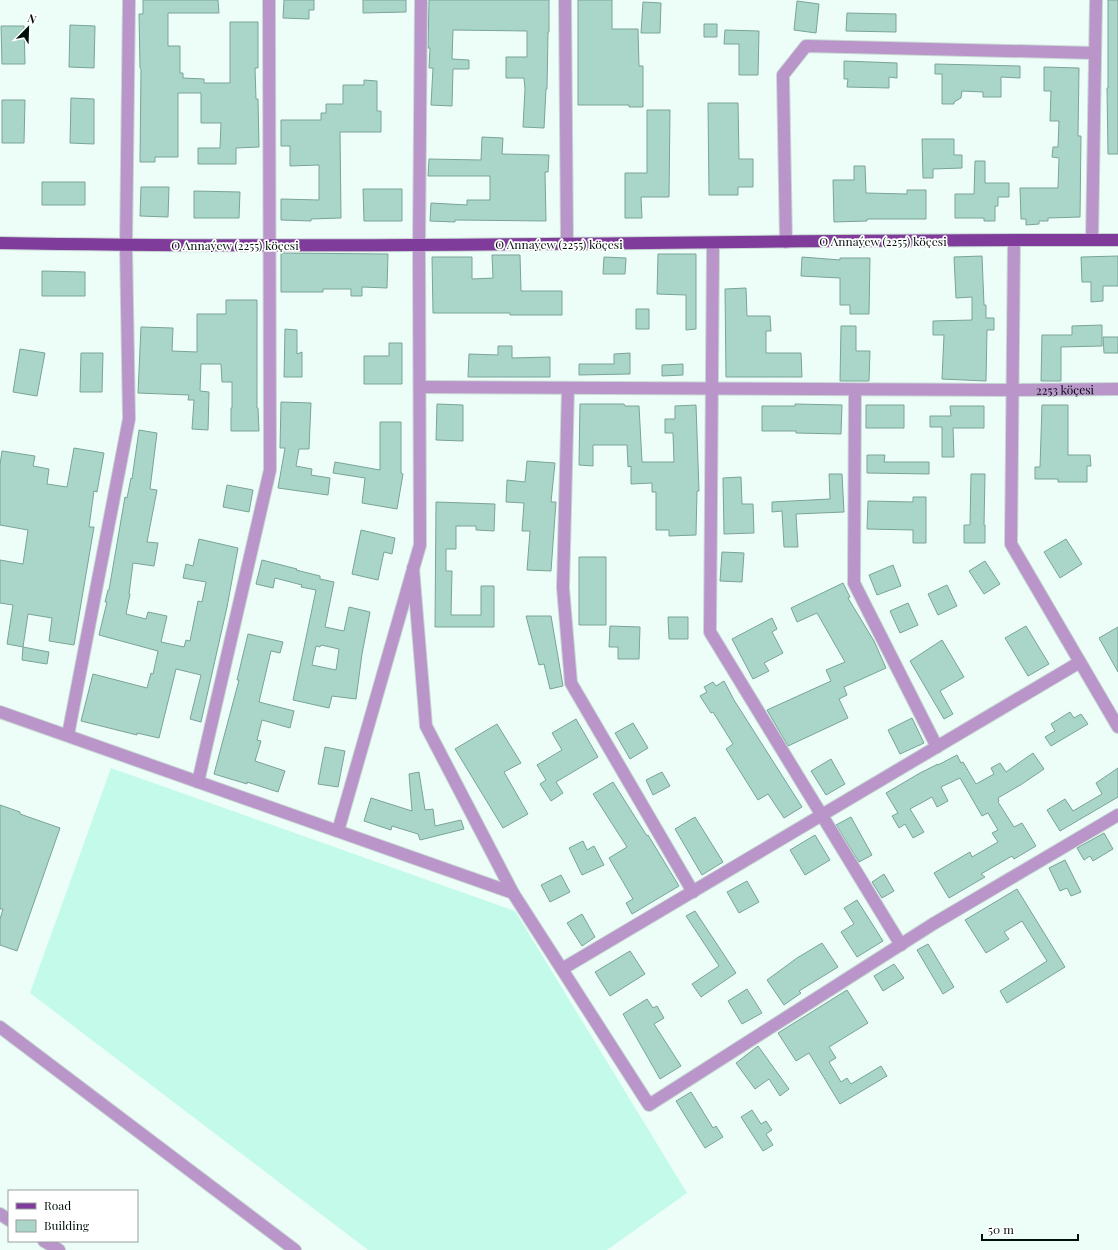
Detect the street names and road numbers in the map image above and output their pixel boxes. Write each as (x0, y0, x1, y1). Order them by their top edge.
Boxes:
street label: O Annaýew (2255) köçesi (819, 233, 947, 249)
street label: O Annaýew (2255) köçesi (495, 236, 623, 252)
street label: O Annaýew (2255) köçesi (171, 237, 299, 253)
street label: 2253 köçesi (1036, 381, 1095, 398)

